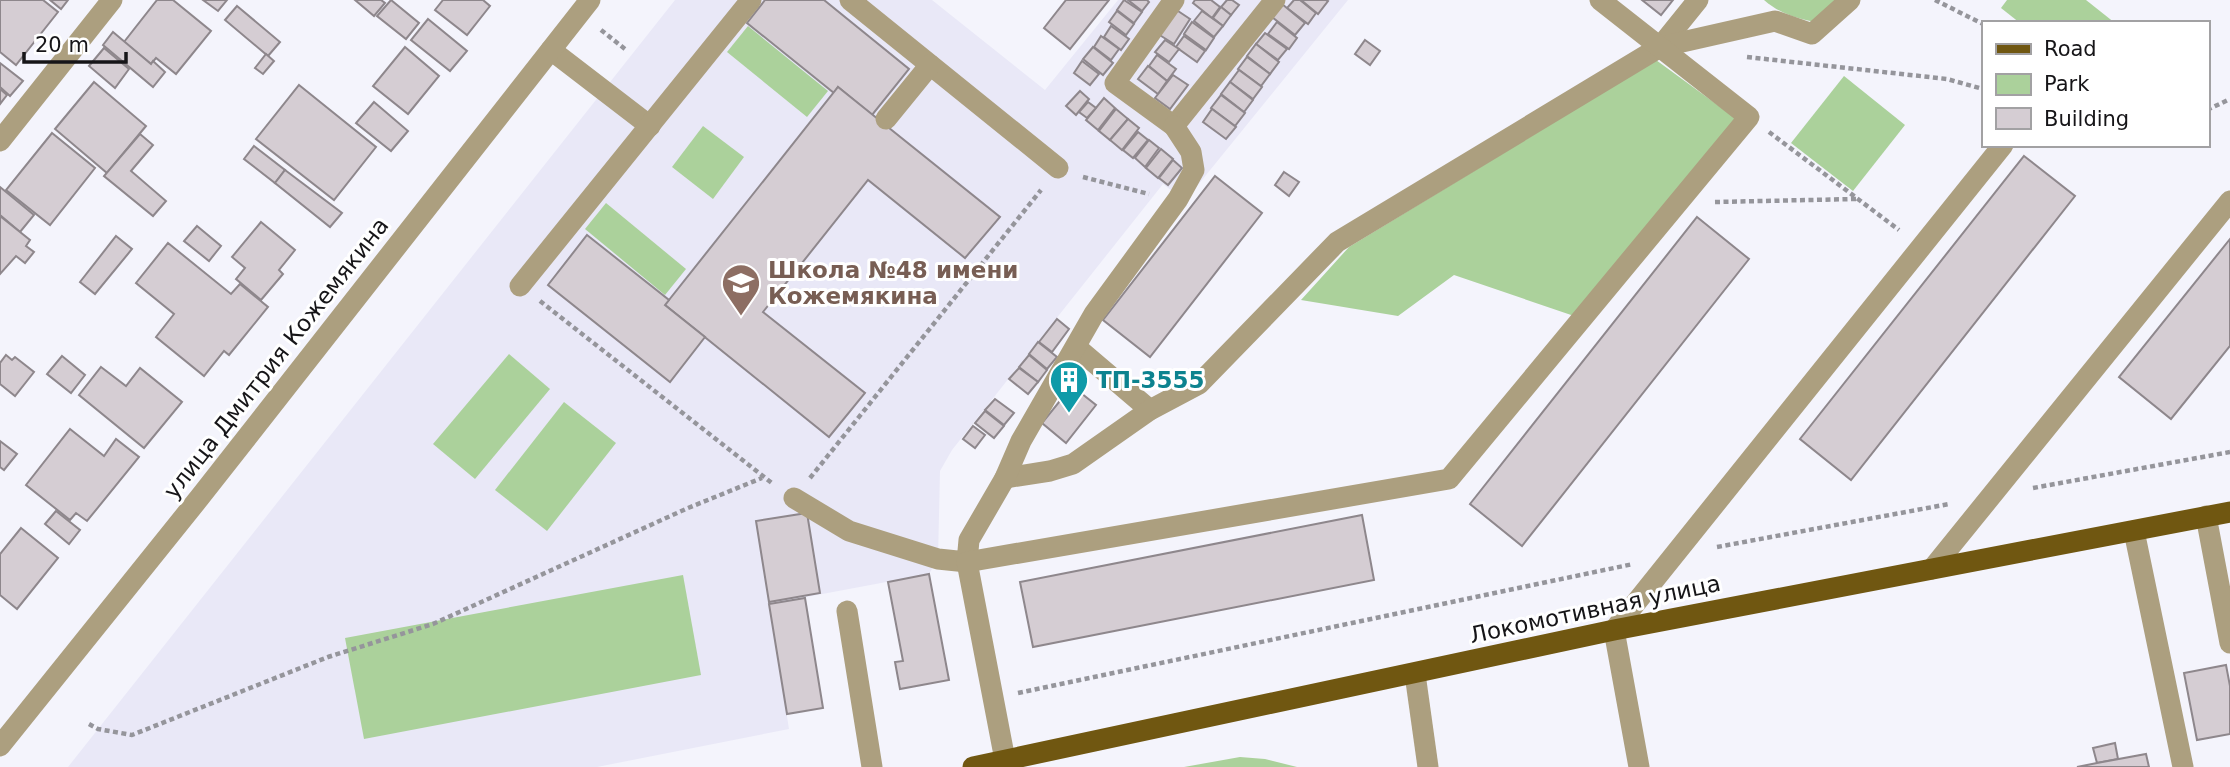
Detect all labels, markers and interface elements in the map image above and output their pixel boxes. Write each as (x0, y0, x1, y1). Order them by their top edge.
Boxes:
scale bar (24, 21, 126, 65)
legend (1982, 21, 2209, 147)
text: 20 m (35, 33, 89, 57)
text: Road (2044, 37, 2097, 61)
text: Park (2044, 72, 2090, 96)
text: Building (2044, 107, 2129, 131)
street label: улица Дмитрия Кожемякина (158, 212, 394, 504)
place label: Школа №48 имени Кожемякина (768, 257, 1018, 309)
school or university icon: Школа №48 имени Кожемякина (720, 262, 762, 317)
building icon: ТП-3555 (1048, 359, 1090, 414)
place label: ТП-3555 (1096, 367, 1205, 393)
street label: Локомотивная улица (1467, 570, 1723, 648)

